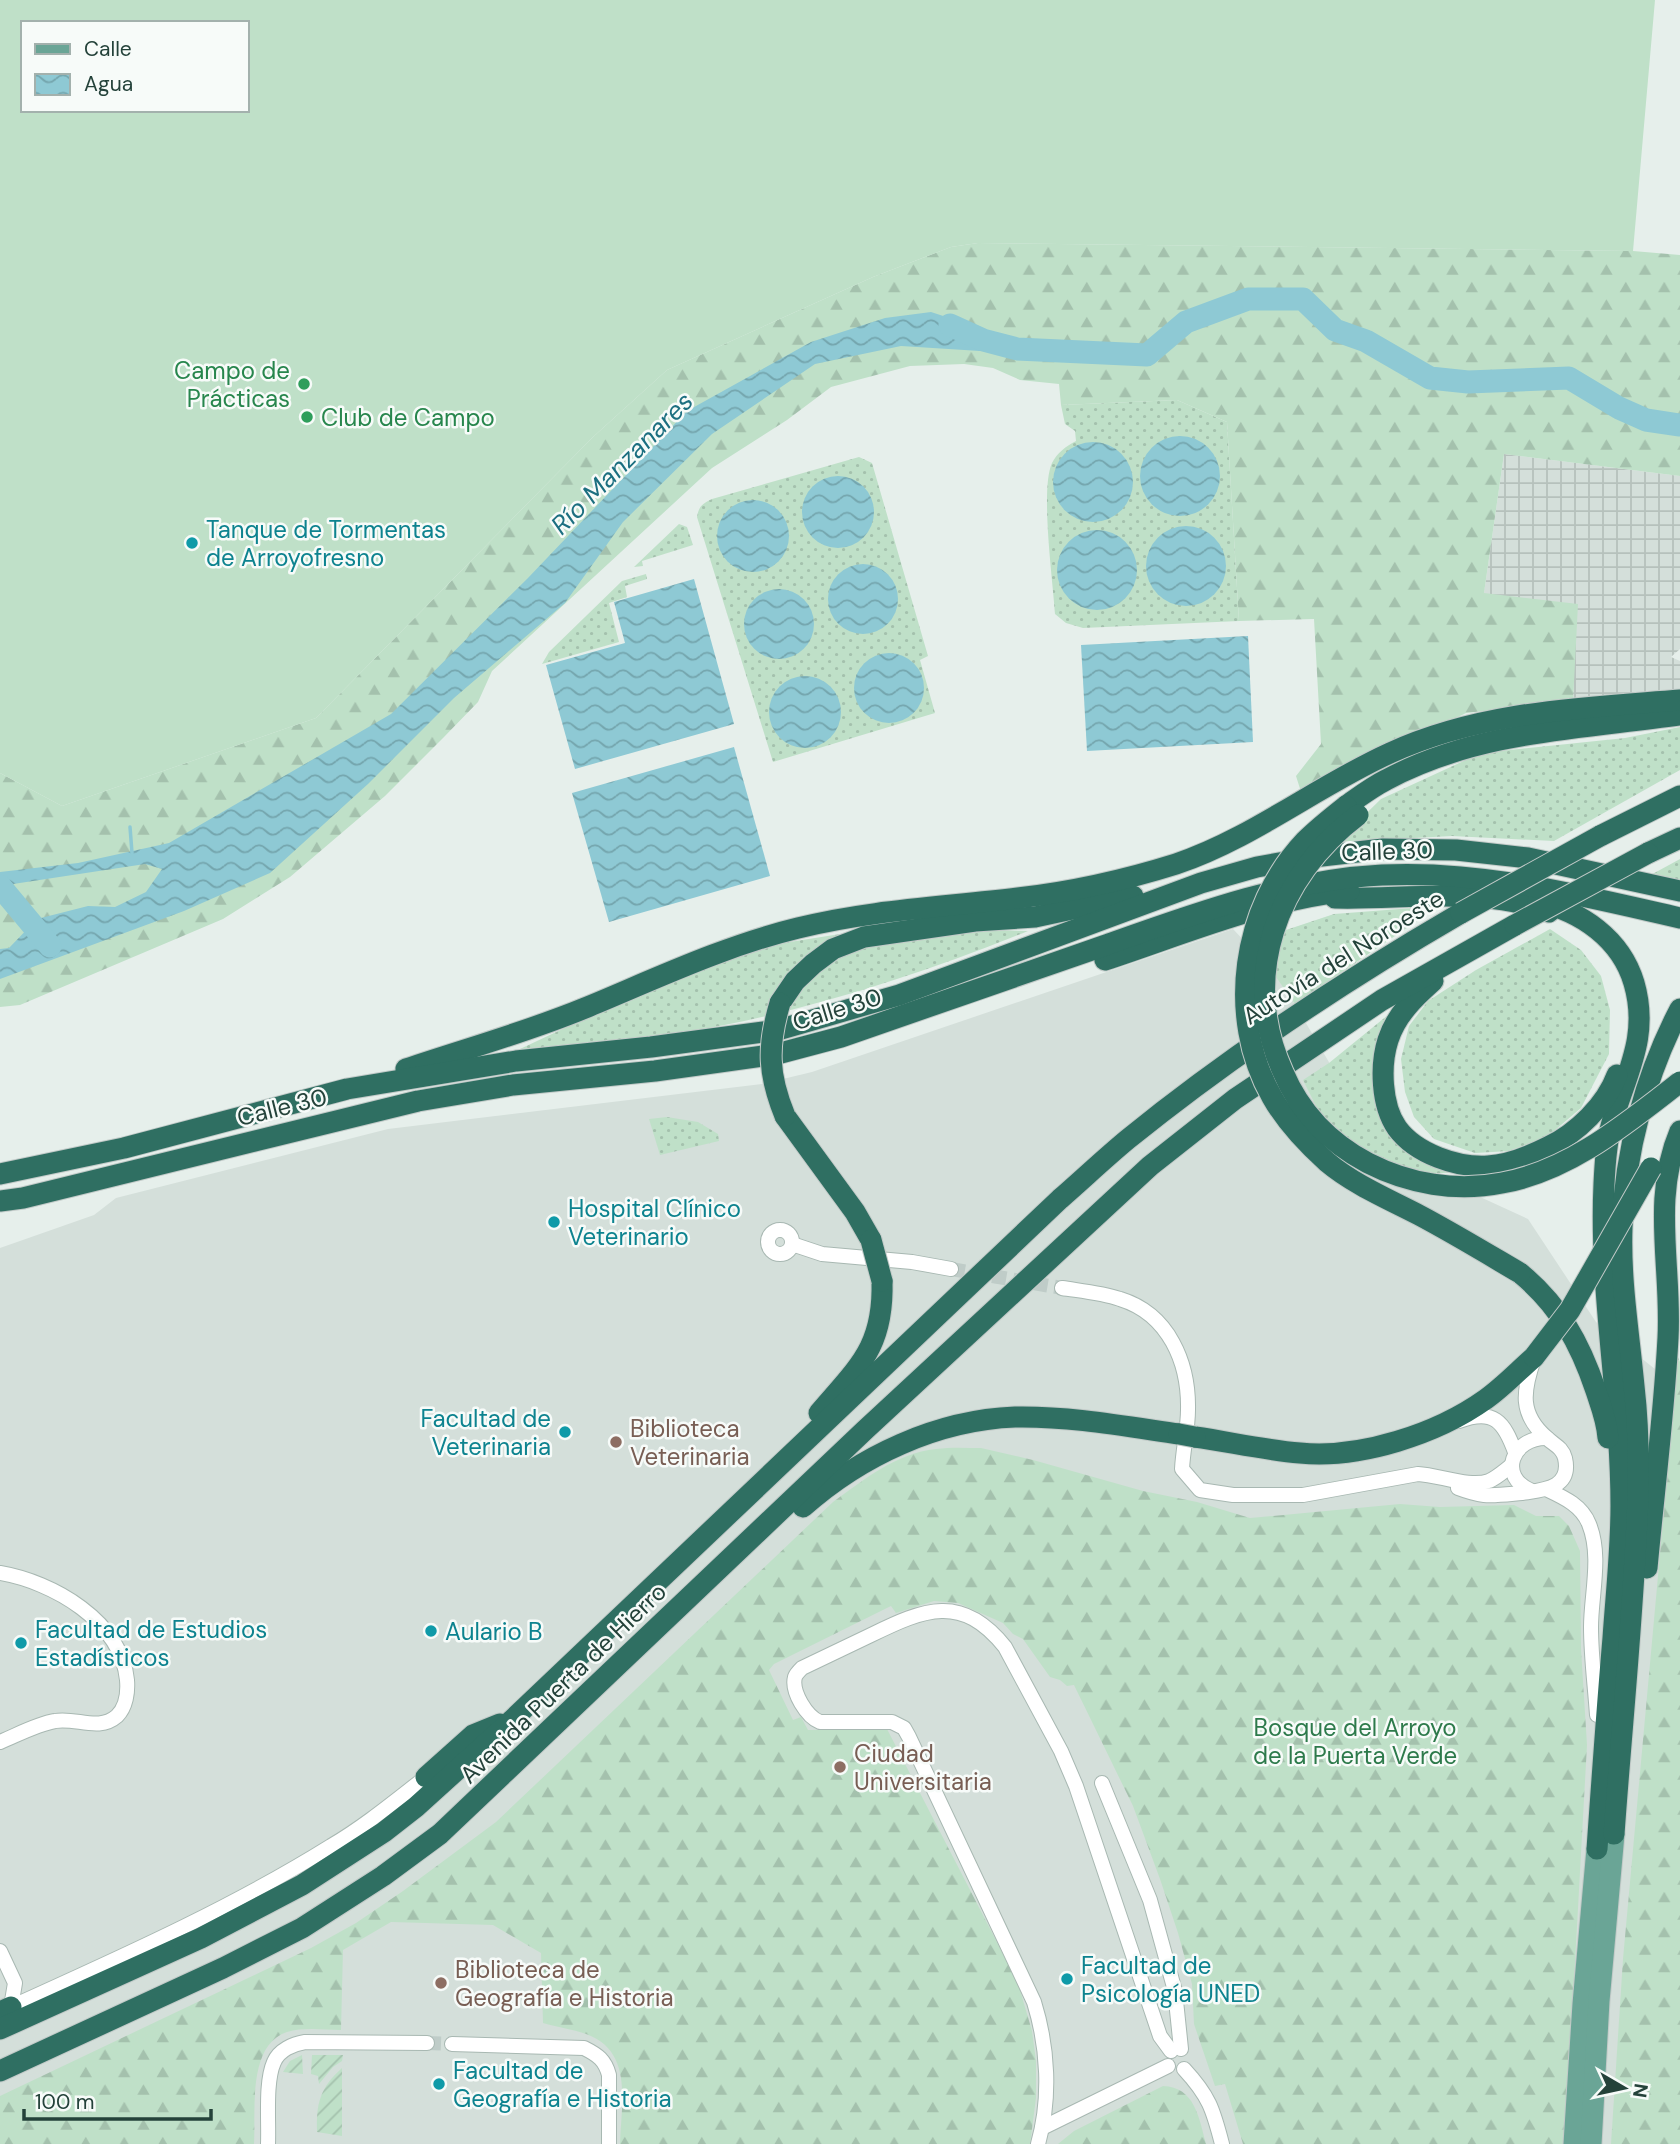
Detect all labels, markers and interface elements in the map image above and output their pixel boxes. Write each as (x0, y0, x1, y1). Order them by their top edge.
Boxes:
legend (21, 21, 248, 112)
text: Calle (84, 35, 132, 63)
text: Agua (84, 70, 133, 98)
place label: Campo de Prácticas (174, 355, 290, 414)
marker: Campo de Prácticas (296, 376, 312, 392)
water label: Río Manzanares (543, 384, 701, 542)
place label: Club de Campo (321, 402, 495, 433)
marker: Club de Campo (299, 409, 315, 425)
place label: Tanque de Tormentas de Arroyofresno (206, 514, 446, 573)
marker: Tanque de Tormentas de Arroyofresno (184, 535, 200, 551)
street label: Calle 30 (1341, 834, 1433, 868)
street label: Autovía del Noroeste (1237, 883, 1449, 1031)
street label: Calle 30 (789, 981, 885, 1037)
street label: Calle 30 (234, 1081, 330, 1133)
place label: Hospital Clínico Veterinario (568, 1193, 741, 1252)
marker: Hospital Clínico Veterinario (546, 1214, 562, 1230)
place label: Facultad de Veterinaria (421, 1403, 551, 1462)
place label: Biblioteca Veterinaria (630, 1413, 750, 1472)
marker: Facultad de Veterinaria (557, 1424, 573, 1440)
marker: Biblioteca Veterinaria (608, 1434, 624, 1450)
street label: Avenida Puerta de Hierro (453, 1576, 673, 1790)
place label: Facultad de Estudios Estadísticos (35, 1614, 267, 1673)
place label: Aulario B (445, 1616, 543, 1647)
marker: Aulario B (423, 1623, 439, 1639)
marker: Facultad de Estudios Estadísticos (13, 1635, 29, 1651)
park label: Bosque del Arroyo de la Puerta Verde (1253, 1712, 1457, 1771)
place label: Ciudad Universitaria (854, 1738, 992, 1797)
marker: Ciudad Universitaria (832, 1759, 848, 1775)
place label: Facultad de Psicología UNED (1081, 1950, 1260, 2009)
place label: Biblioteca de Geografía e Historia (455, 1954, 673, 2013)
marker: Facultad de Psicología UNED (1059, 1971, 1075, 1987)
marker: Biblioteca de Geografía e Historia (433, 1975, 449, 1991)
north arrow (1589, 2053, 1659, 2123)
place label: Facultad de Geografía e Historia (453, 2055, 671, 2114)
marker: Facultad de Geografía e Historia (431, 2076, 447, 2092)
scale bar (24, 2078, 212, 2122)
text: N (1627, 2082, 1654, 2099)
text: 100 m (35, 2088, 95, 2116)

